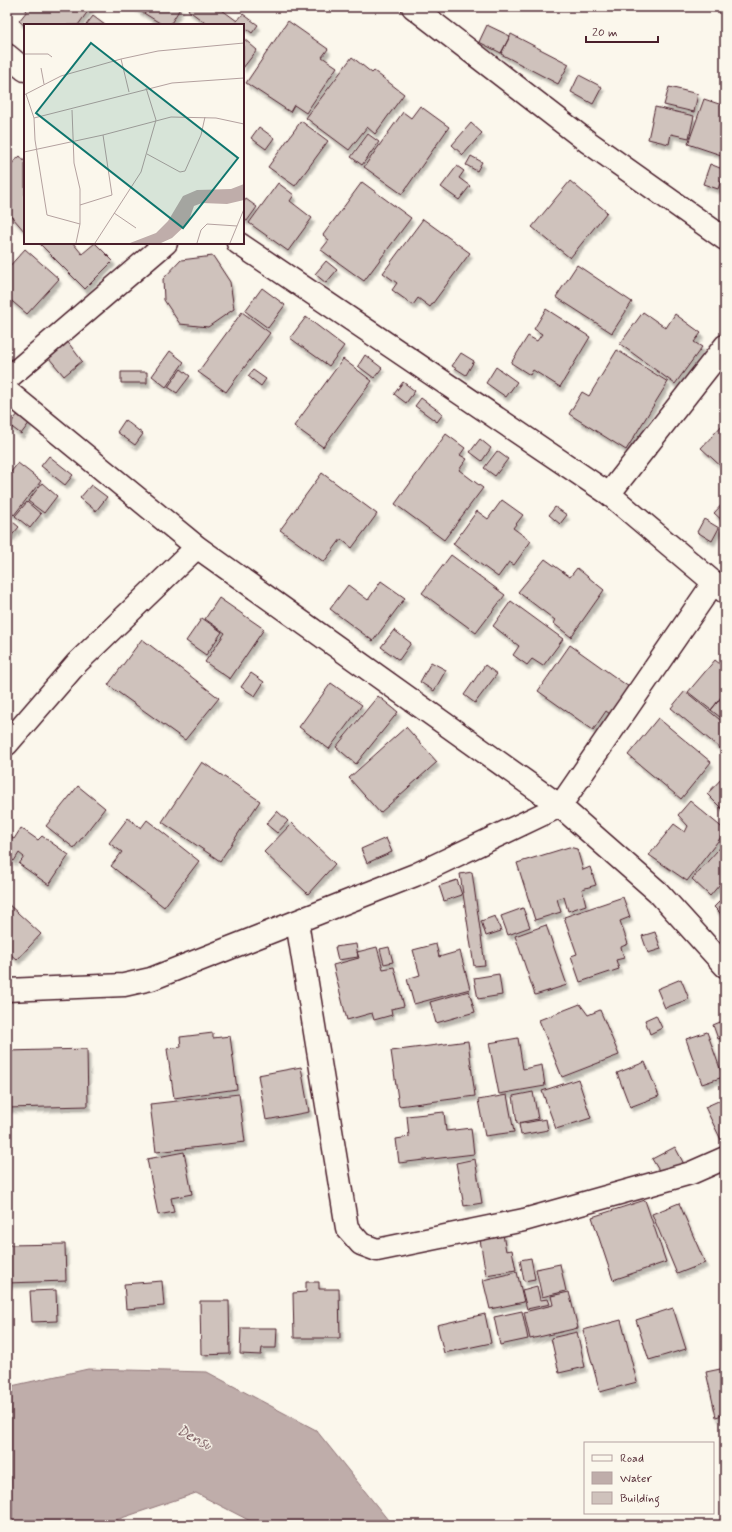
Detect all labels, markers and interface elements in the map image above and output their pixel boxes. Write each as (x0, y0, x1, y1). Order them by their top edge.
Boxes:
scale bar (586, 18, 658, 44)
inset map (24, 24, 244, 244)
text: 20 m (592, 25, 618, 41)
water label: Densu (173, 1421, 216, 1456)
legend (584, 1442, 714, 1514)
text: Road (620, 1451, 644, 1467)
text: Water (620, 1471, 652, 1487)
text: Building (620, 1491, 660, 1508)

